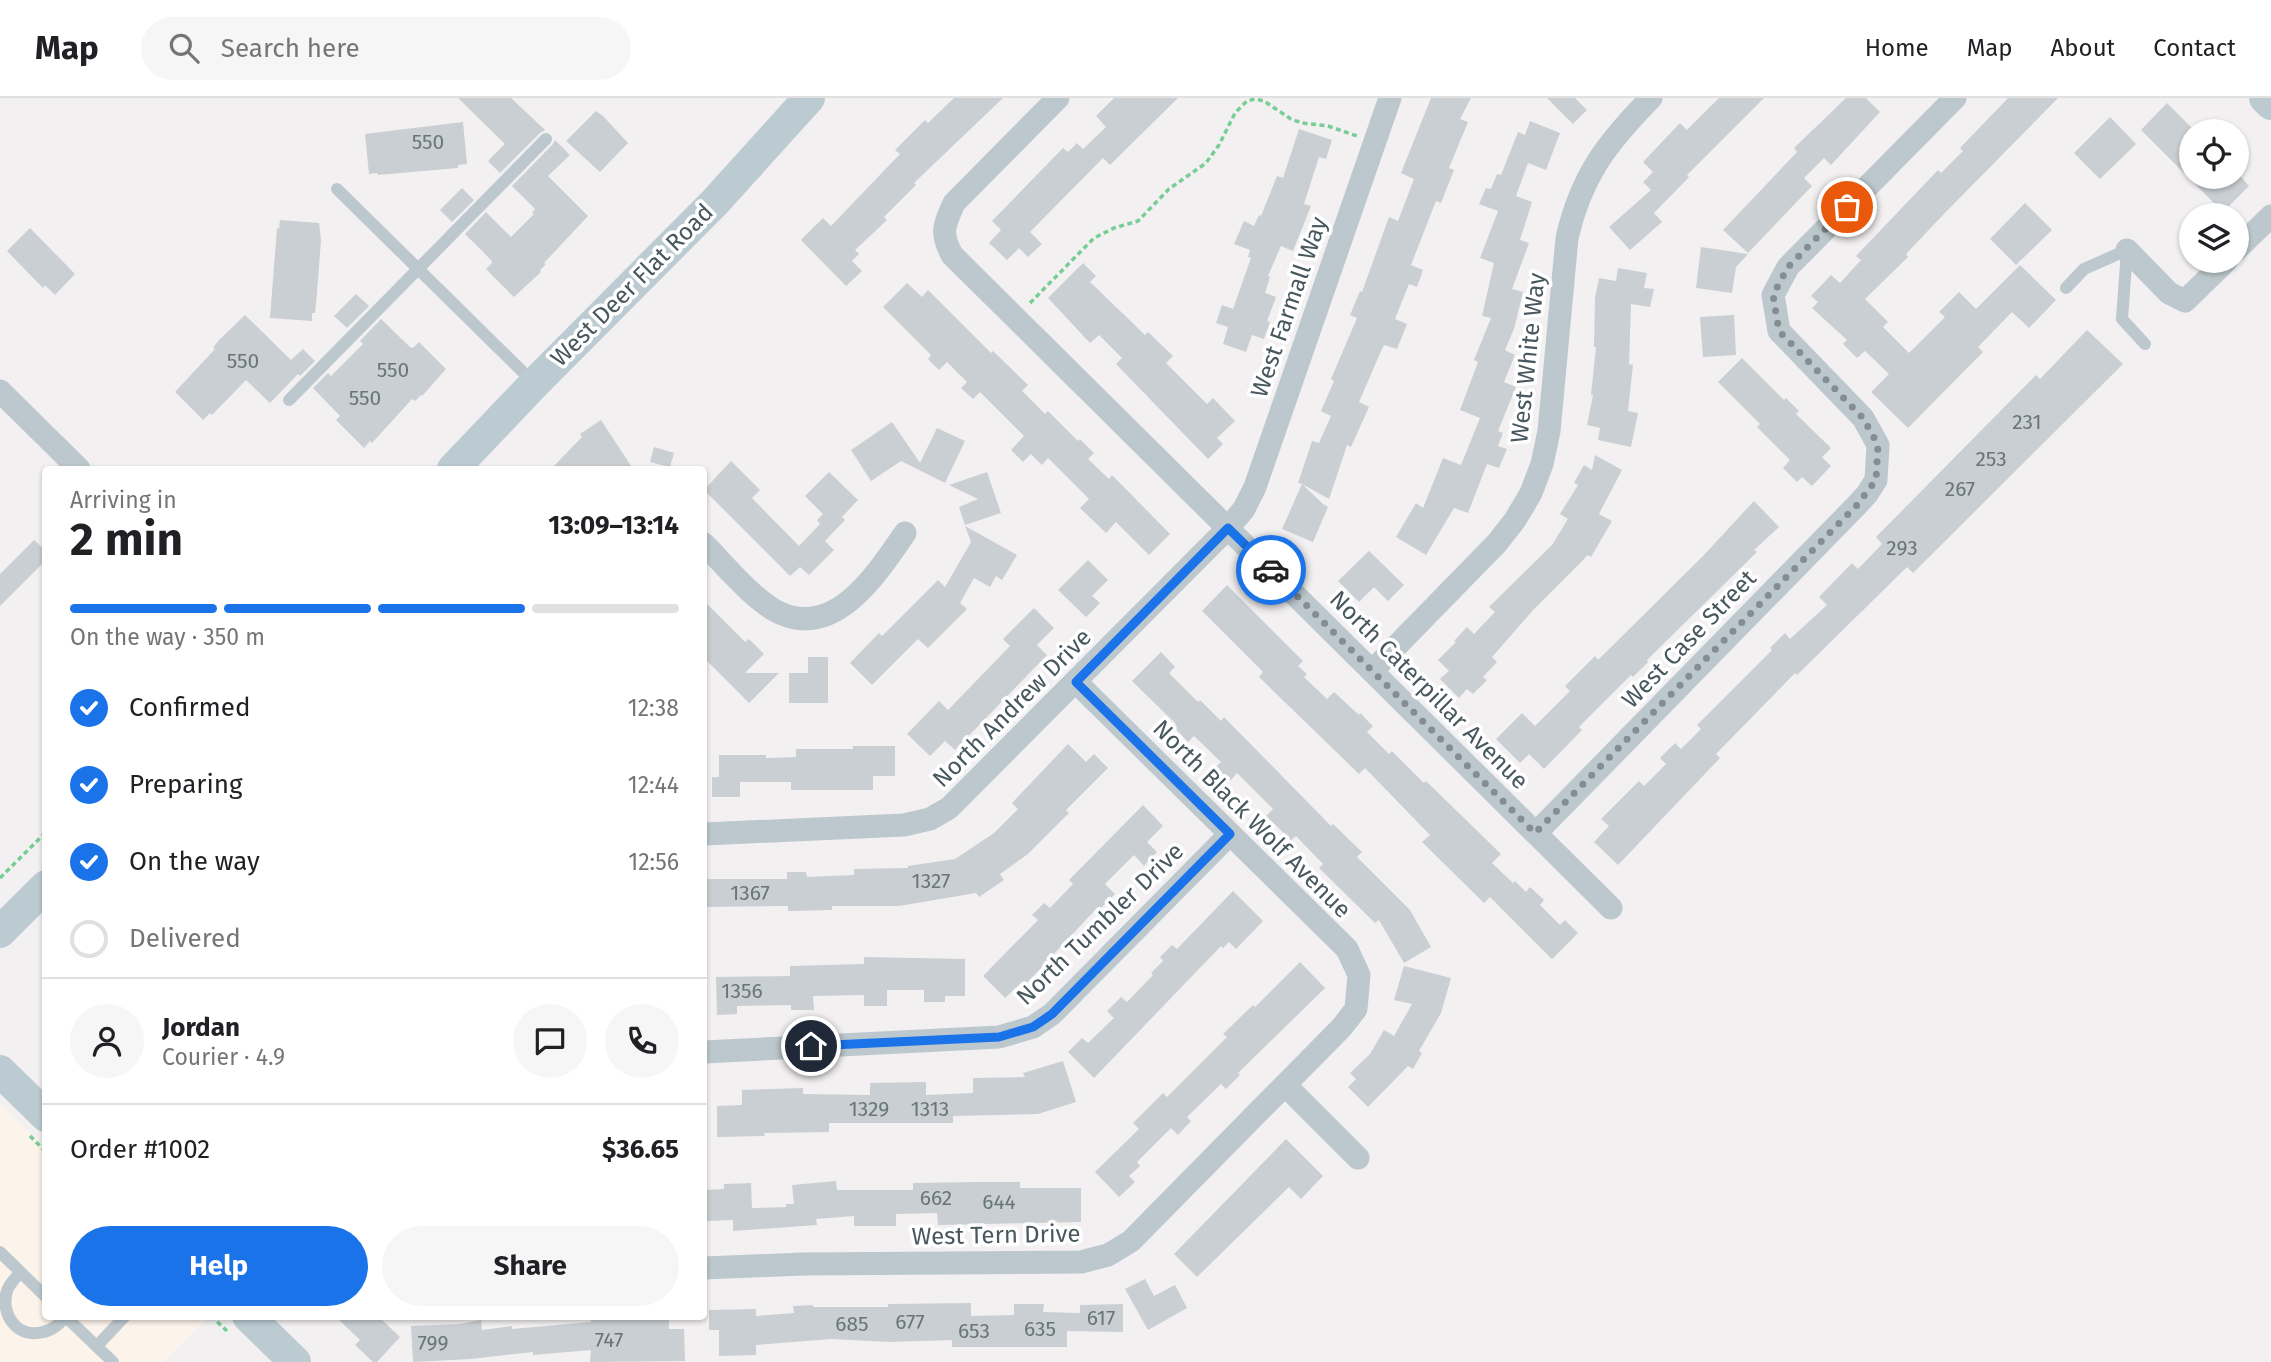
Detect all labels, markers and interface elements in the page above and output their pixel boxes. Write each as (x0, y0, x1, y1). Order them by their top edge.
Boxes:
search box (141, 17, 631, 80)
text: Map (35, 28, 99, 68)
icon: search (165, 29, 203, 67)
text: Search here (221, 33, 360, 64)
text: Home (1865, 34, 1929, 62)
text: Map (1967, 34, 2013, 62)
text: About (2051, 34, 2115, 62)
text: Contact (2153, 34, 2236, 62)
map controls (2179, 119, 2249, 273)
button: locate (2179, 119, 2249, 189)
house number: 550 (412, 129, 444, 155)
pin (1817, 177, 1877, 237)
icon: bag (1828, 188, 1866, 226)
street label: West Deer Flat Road (545, 198, 719, 372)
button: layers (2179, 203, 2249, 273)
street label: West Farmall Way (1245, 213, 1333, 401)
street label: West White Way (1505, 271, 1551, 444)
house number: 550 (227, 348, 259, 374)
house number: 550 (377, 357, 409, 383)
house number: 550 (349, 385, 381, 411)
house number: 231 (2012, 409, 2042, 435)
house number: 253 (1975, 446, 2007, 472)
house number: 267 (1945, 476, 1975, 502)
text: Arriving in (70, 486, 177, 514)
text: 13:09–13:14 (548, 510, 679, 541)
text: 2 min (70, 512, 183, 567)
courier (1236, 535, 1306, 605)
house number: 293 (1886, 535, 1918, 561)
icon: car (1252, 551, 1290, 589)
street label: West Case Street (1616, 564, 1762, 714)
street label: North Caterpillar Avenue (1324, 585, 1534, 795)
text: On the way · 350 m (70, 623, 265, 651)
street label: North Andrew Drive (927, 623, 1097, 793)
icon: check (70, 689, 108, 727)
text: Confirmed (129, 692, 250, 723)
text: 12:38 (628, 694, 679, 722)
street label: North Black Wolf Avenue (1147, 714, 1357, 924)
icon: check (70, 766, 108, 804)
text: Preparing (129, 769, 242, 800)
text: 12:44 (628, 771, 679, 799)
street label: North Tumbler Drive (1011, 837, 1189, 1011)
icon: check (70, 843, 108, 881)
text: On the way (129, 846, 260, 877)
text: 12:56 (628, 848, 679, 876)
house number: 1327 (912, 868, 950, 894)
house number: 1367 (730, 880, 770, 906)
text: Delivered (129, 923, 241, 954)
house number: 1356 (721, 978, 763, 1004)
button: person (70, 1004, 144, 1078)
button: chat (513, 1004, 587, 1078)
button: phone (605, 1004, 679, 1078)
text: Jordan (162, 1012, 240, 1043)
pin (781, 1016, 841, 1076)
icon: home (792, 1027, 830, 1065)
text: Courier · 4.9 (162, 1043, 285, 1071)
house number: 1329 (849, 1096, 889, 1122)
house number: 1313 (911, 1096, 949, 1122)
text: Order #1002 (70, 1134, 210, 1165)
text: $36.65 (602, 1134, 679, 1165)
house number: 662 (920, 1185, 952, 1211)
house number: 644 (982, 1189, 1016, 1215)
street label: West Tern Drive (911, 1220, 1081, 1250)
button: Help (70, 1226, 368, 1306)
button: Share (382, 1226, 679, 1306)
house number: 617 (1087, 1305, 1115, 1331)
house number: 677 (895, 1309, 925, 1335)
house number: 685 (835, 1311, 869, 1337)
house number: 635 (1024, 1316, 1056, 1342)
house number: 653 (958, 1318, 990, 1344)
house number: 747 (595, 1327, 623, 1353)
house number: 799 (418, 1330, 449, 1356)

